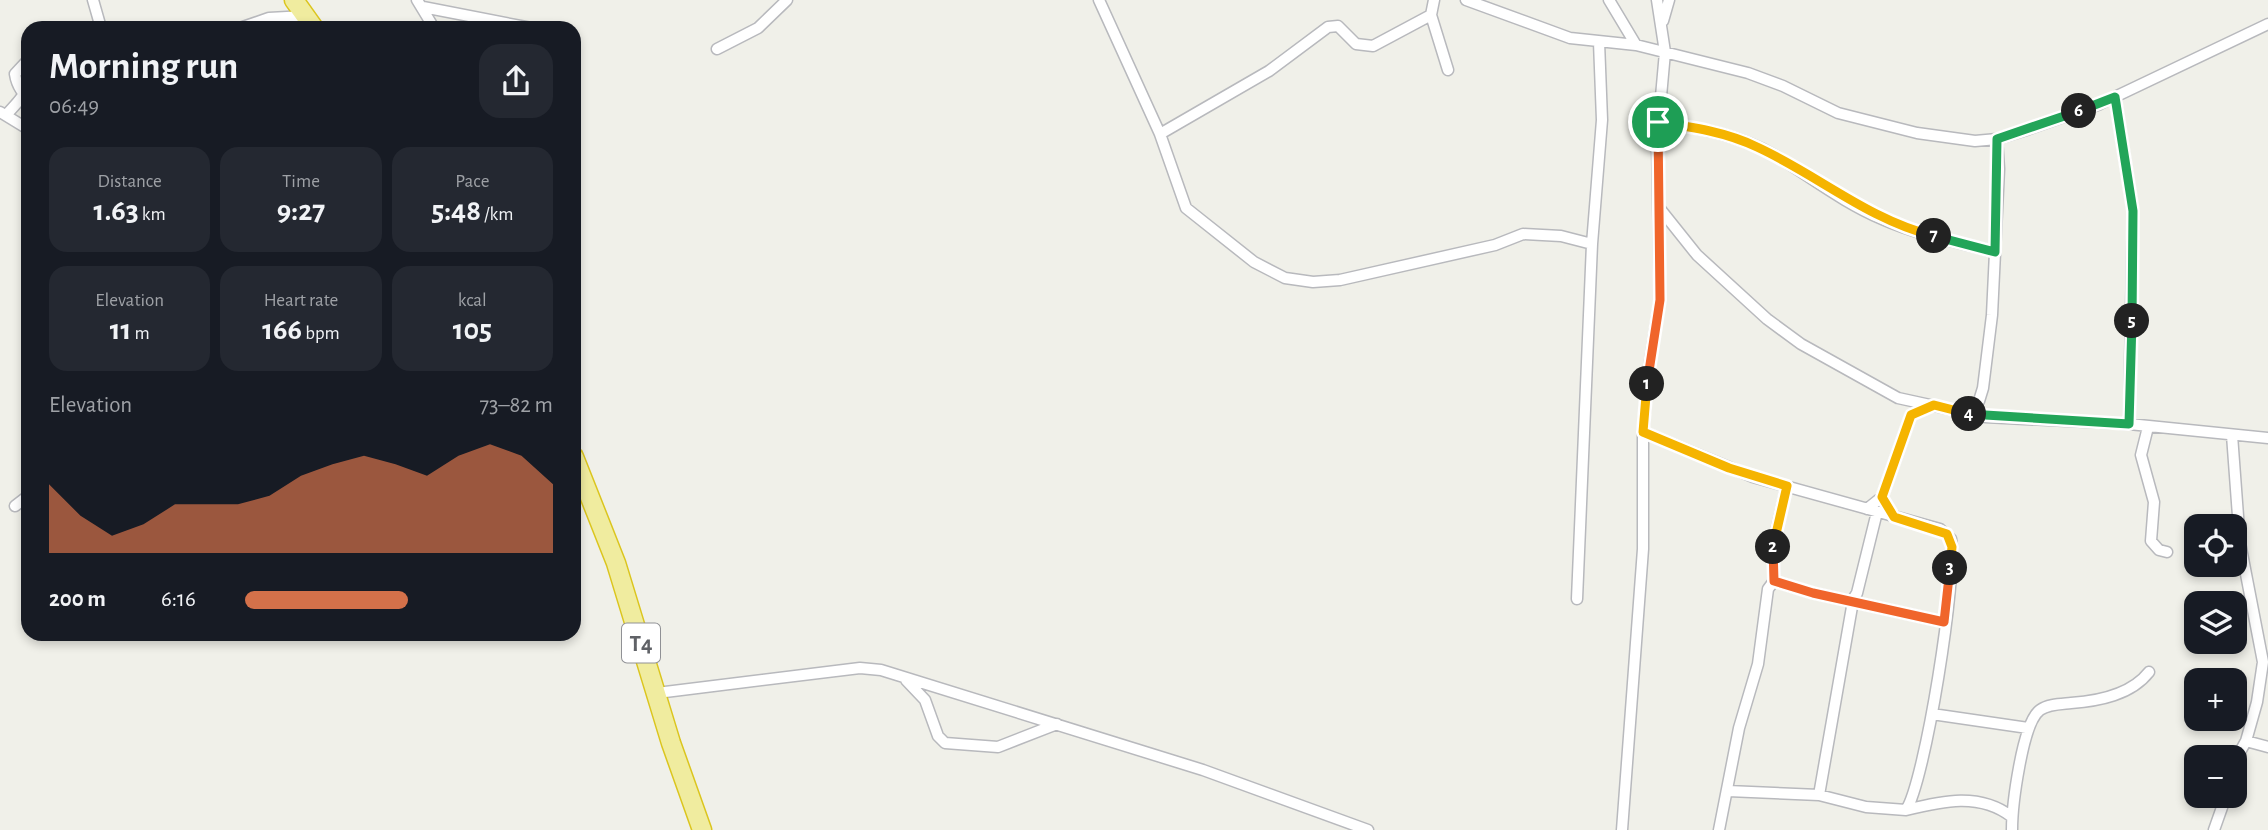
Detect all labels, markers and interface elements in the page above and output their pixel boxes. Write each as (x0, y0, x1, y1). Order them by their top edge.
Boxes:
button: share (479, 44, 553, 118)
text: Morning run (49, 48, 238, 86)
pin (1628, 92, 1688, 152)
pin: 6 (2062, 94, 2096, 128)
text: 06:49 (49, 95, 99, 118)
text: 6 (2074, 101, 2083, 120)
icon: arrive (1639, 103, 1677, 141)
text: Distance (97, 172, 162, 191)
text: Time (282, 172, 320, 191)
text: Pace (455, 172, 489, 191)
text: 1.63 (94, 196, 139, 226)
text: 9:27 (277, 196, 325, 226)
text: 5:48 (431, 196, 481, 226)
text: km (139, 205, 166, 224)
text: /km (481, 205, 513, 224)
pin: 7 (1916, 218, 1952, 254)
text: 7 (1929, 226, 1938, 245)
text: Elevation (95, 291, 164, 310)
text: Heart rate (264, 291, 338, 310)
text: kcal (458, 291, 487, 310)
pin: 5 (2114, 304, 2150, 338)
text: 5 (2127, 311, 2136, 330)
text: 11 (110, 315, 131, 345)
text: 166 (262, 315, 302, 345)
text: 105 (453, 315, 492, 345)
text: m (131, 324, 150, 343)
text: bpm (302, 324, 340, 343)
pin: 1 (1630, 366, 1664, 402)
text: 1 (1643, 374, 1650, 393)
text: Elevation (49, 394, 132, 417)
text: 73–82 m (479, 394, 553, 417)
pin: 4 (1952, 396, 1986, 432)
text: 4 (1964, 404, 1973, 423)
map controls (2184, 514, 2247, 808)
button: locate (2184, 514, 2247, 577)
pin: 2 (1756, 530, 1790, 564)
text: 2 (1768, 537, 1777, 556)
pin: 3 (1932, 550, 1968, 586)
text: 3 (1945, 558, 1954, 577)
text: 200 m (49, 588, 106, 611)
text: 6:16 (161, 588, 196, 611)
button: layers (2184, 591, 2247, 654)
road number: T4 (622, 624, 660, 663)
button: + (2184, 668, 2247, 731)
button: − (2184, 745, 2247, 808)

